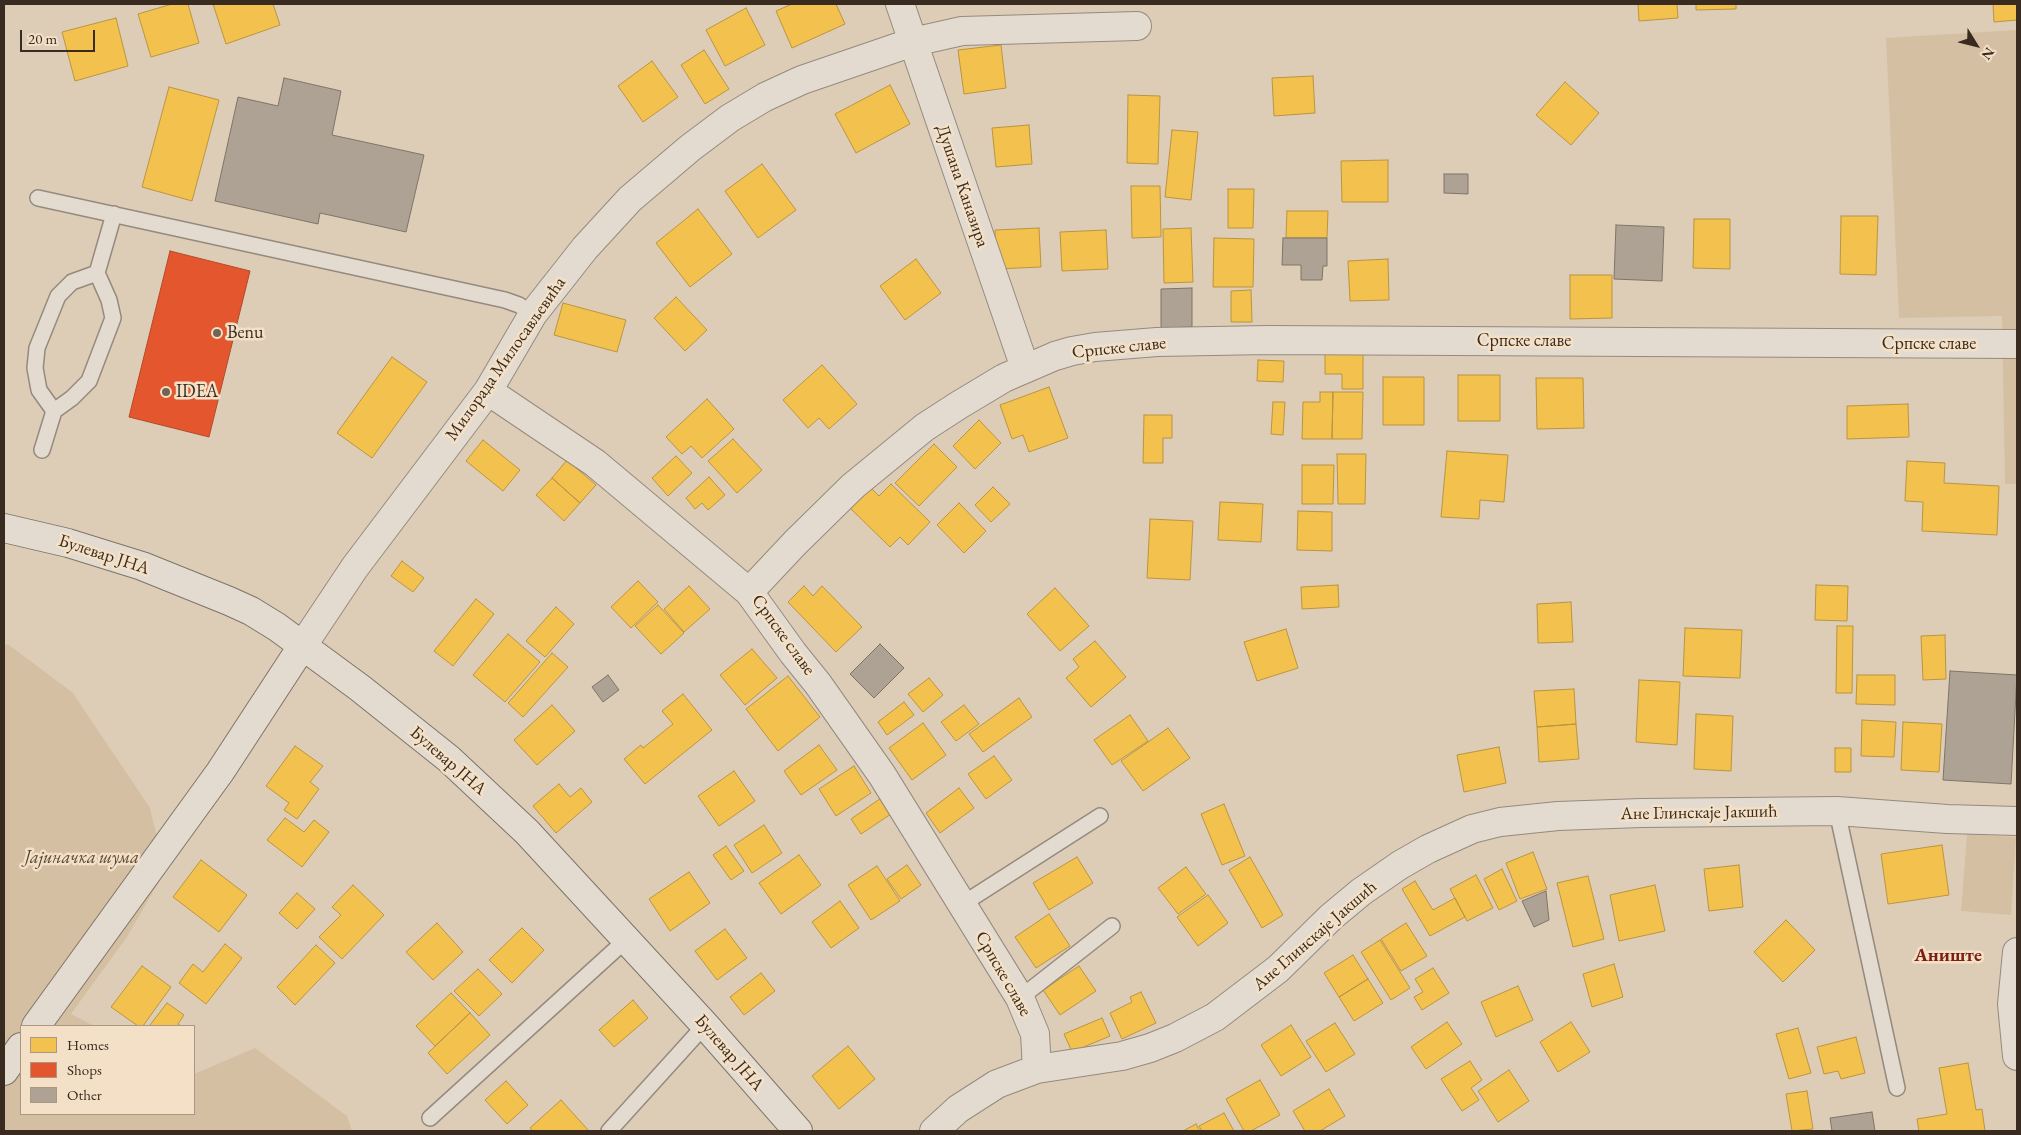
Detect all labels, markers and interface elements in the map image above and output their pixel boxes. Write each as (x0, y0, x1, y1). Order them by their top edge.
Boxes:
scale bar (22, 20, 98, 52)
north arrow (1951, 20, 2001, 70)
text: 20 m (28, 29, 57, 48)
text: N (1978, 44, 1999, 64)
street label: Душана Каназира (931, 122, 993, 250)
street label: Милорада Милосављевића (441, 273, 571, 445)
place label: Benu (227, 322, 264, 344)
marker: Benu (211, 327, 223, 339)
street label: Српске славе (1477, 330, 1571, 352)
street label: Српске славе (1071, 332, 1167, 364)
street label: Српске славе (1882, 333, 1976, 355)
place label: IDEA (176, 381, 218, 403)
marker: IDEA (160, 386, 172, 398)
street label: Булевар ЈНА (56, 530, 152, 580)
street label: Српске славе (747, 590, 819, 680)
street label: Булевар ЈНА (405, 722, 491, 800)
street label: Ане Глинскаје Јакшић (1620, 801, 1778, 825)
park label: Јајиначка шума (25, 847, 139, 869)
street label: Ане Глинскаје Јакшић (1249, 876, 1381, 996)
street label: Српске славе (970, 928, 1036, 1020)
district label: Аниште (1914, 945, 1982, 967)
street label: Булевар ЈНА (690, 1010, 768, 1096)
legend (20, 1025, 195, 1115)
text: Homes (67, 1035, 109, 1054)
text: Shops (67, 1060, 102, 1079)
text: Other (67, 1085, 102, 1104)

